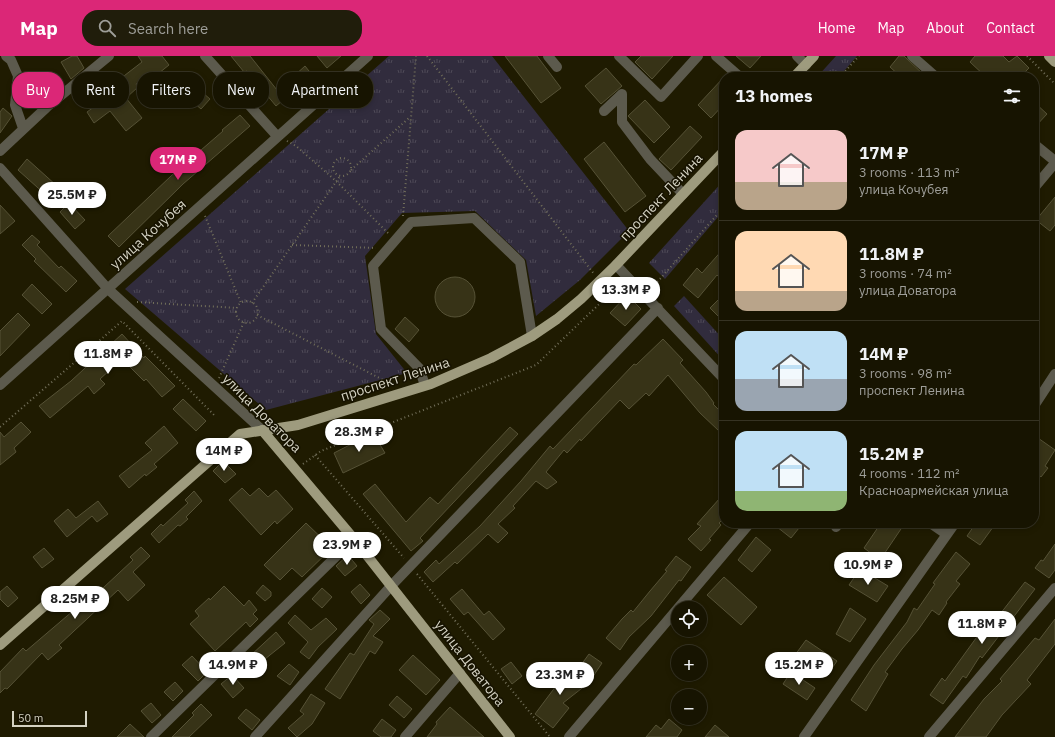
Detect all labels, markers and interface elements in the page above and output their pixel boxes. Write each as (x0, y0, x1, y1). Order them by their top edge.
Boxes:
search box (82, 10, 362, 46)
text: Map (20, 16, 58, 40)
icon: search (96, 17, 118, 39)
text: Search here (128, 19, 208, 38)
text: Home (818, 19, 855, 37)
text: Map (877, 19, 904, 37)
text: About (926, 19, 964, 37)
text: Contact (986, 19, 1035, 37)
chip: Buy (12, 72, 64, 108)
chip: Rent (72, 72, 129, 108)
chip: Filters (137, 72, 205, 108)
chip: New (213, 72, 269, 108)
chip: Apartment (277, 72, 373, 108)
text: 13 homes (735, 85, 812, 107)
icon: filters (1001, 85, 1023, 107)
text: 17M ₽ (859, 142, 909, 164)
icon: home (767, 146, 815, 194)
pin: 17M ₽ (150, 147, 206, 181)
street label: проспект Ленина (616, 149, 707, 245)
text: 17M ₽ (159, 151, 197, 168)
text: 3 rooms · 113 m² (859, 164, 960, 181)
text: улица Кочубея (859, 181, 949, 198)
pin: 25.5M ₽ (35, 182, 109, 216)
text: 25.5M ₽ (47, 186, 97, 203)
street label: улица Кочубея (106, 195, 190, 273)
text: 11.8M ₽ (859, 243, 924, 265)
icon: home (767, 247, 815, 295)
text: 3 rooms · 74 m² (859, 265, 952, 282)
pin: 13.3M ₽ (589, 277, 663, 311)
text: 13.3M ₽ (601, 281, 651, 298)
text: улица Доватора (859, 282, 956, 299)
pin: 11.8M ₽ (71, 341, 145, 375)
text: 14M ₽ (859, 343, 909, 365)
text: 11.8M ₽ (83, 345, 133, 362)
icon: home (767, 347, 815, 395)
street label: проспект Ленина (338, 353, 452, 405)
text: 3 rooms · 98 m² (859, 365, 952, 382)
street label: улица Доватора (219, 370, 306, 457)
text: проспект Ленина (859, 382, 965, 399)
pin: 28.3M ₽ (322, 419, 396, 453)
text: 28.3M ₽ (334, 423, 384, 440)
pin: 14M ₽ (196, 438, 252, 472)
text: 14M ₽ (205, 442, 243, 459)
text: 15.2M ₽ (859, 443, 924, 465)
icon: home (767, 447, 815, 495)
text: 4 rooms · 112 m² (859, 465, 960, 482)
text: Красноармейская улица (859, 482, 1008, 499)
pin: 23.9M ₽ (310, 532, 384, 566)
text: 23.9M ₽ (322, 536, 372, 553)
pin: 10.9M ₽ (831, 552, 905, 586)
text: 10.9M ₽ (843, 556, 893, 573)
pin: 8.25M ₽ (38, 586, 112, 620)
text: 8.25M ₽ (50, 590, 100, 607)
map controls (671, 601, 707, 725)
button: locate (671, 601, 707, 637)
pin: 11.8M ₽ (945, 611, 1019, 645)
text: 11.8M ₽ (957, 615, 1007, 632)
street label: улица Доватора (431, 616, 510, 710)
button: + (671, 645, 707, 681)
pin: 14.9M ₽ (196, 652, 270, 686)
pin: 15.2M ₽ (762, 652, 836, 686)
text: 14.9M ₽ (208, 656, 258, 673)
text: 15.2M ₽ (774, 656, 824, 673)
pin: 23.3M ₽ (523, 662, 597, 696)
text: 23.3M ₽ (535, 666, 585, 683)
button: − (671, 689, 707, 725)
scale bar (12, 709, 87, 728)
text: 50 m (18, 711, 43, 725)

